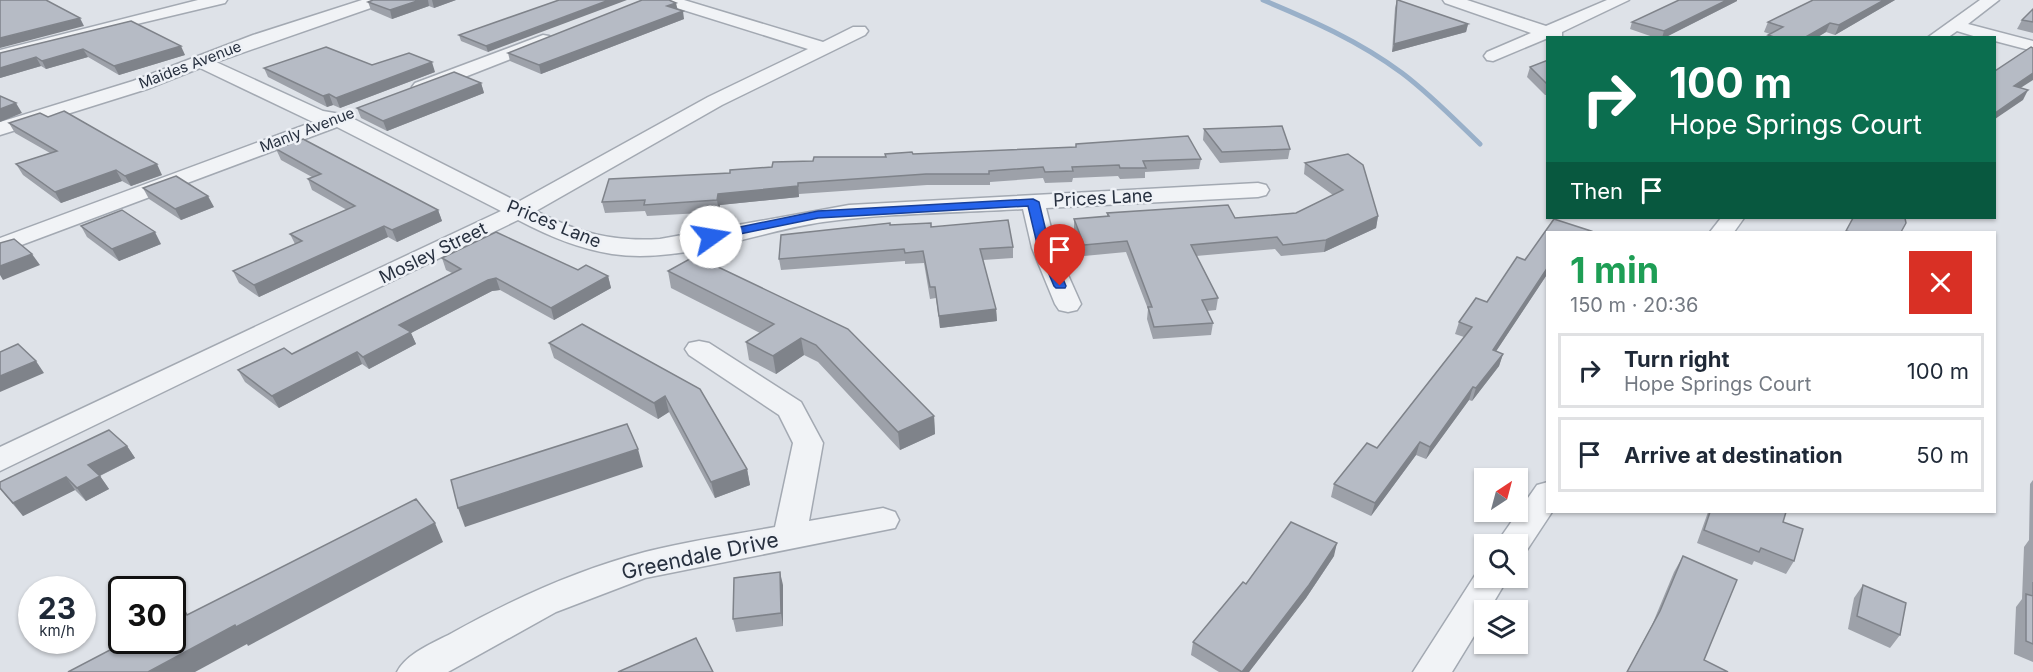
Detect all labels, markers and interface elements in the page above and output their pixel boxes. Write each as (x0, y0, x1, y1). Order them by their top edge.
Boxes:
street label: Maides Avenue (136, 36, 244, 93)
text: 100 m (1669, 57, 1792, 108)
icon: right (1570, 60, 1648, 138)
street label: Manly Avenue (257, 103, 357, 156)
text: Hope Springs Court (1669, 108, 1922, 141)
icon: arrive (1635, 174, 1668, 207)
text: Then (1570, 178, 1623, 204)
street label: Prices Lane (1053, 184, 1153, 211)
street label: Prices Lane (504, 195, 604, 252)
position arrow (679, 205, 743, 269)
street label: Mosley Street (376, 217, 490, 288)
pin (1034, 224, 1085, 286)
icon: arrive (1043, 233, 1076, 266)
text: 1 min (1570, 248, 1659, 292)
button: close (1909, 251, 1972, 314)
text: 150 m · 20:36 (1570, 293, 1698, 317)
text: Turn right (1624, 346, 1730, 372)
icon: right (1573, 354, 1606, 387)
text: 100 m (1907, 358, 1969, 384)
text: Hope Springs Court (1624, 372, 1811, 396)
icon: arrive (1573, 438, 1606, 471)
text: Arrive at destination (1624, 442, 1843, 468)
text: 50 m (1916, 442, 1969, 468)
north arrow (1474, 468, 1528, 522)
map controls (1474, 468, 1528, 654)
street label: Greendale Drive (619, 527, 781, 584)
button: search (1474, 534, 1528, 588)
speed limit sign: 30 (108, 576, 186, 654)
text: 23 (38, 590, 76, 626)
button: layers (1474, 600, 1528, 654)
text: km/h (39, 621, 75, 640)

